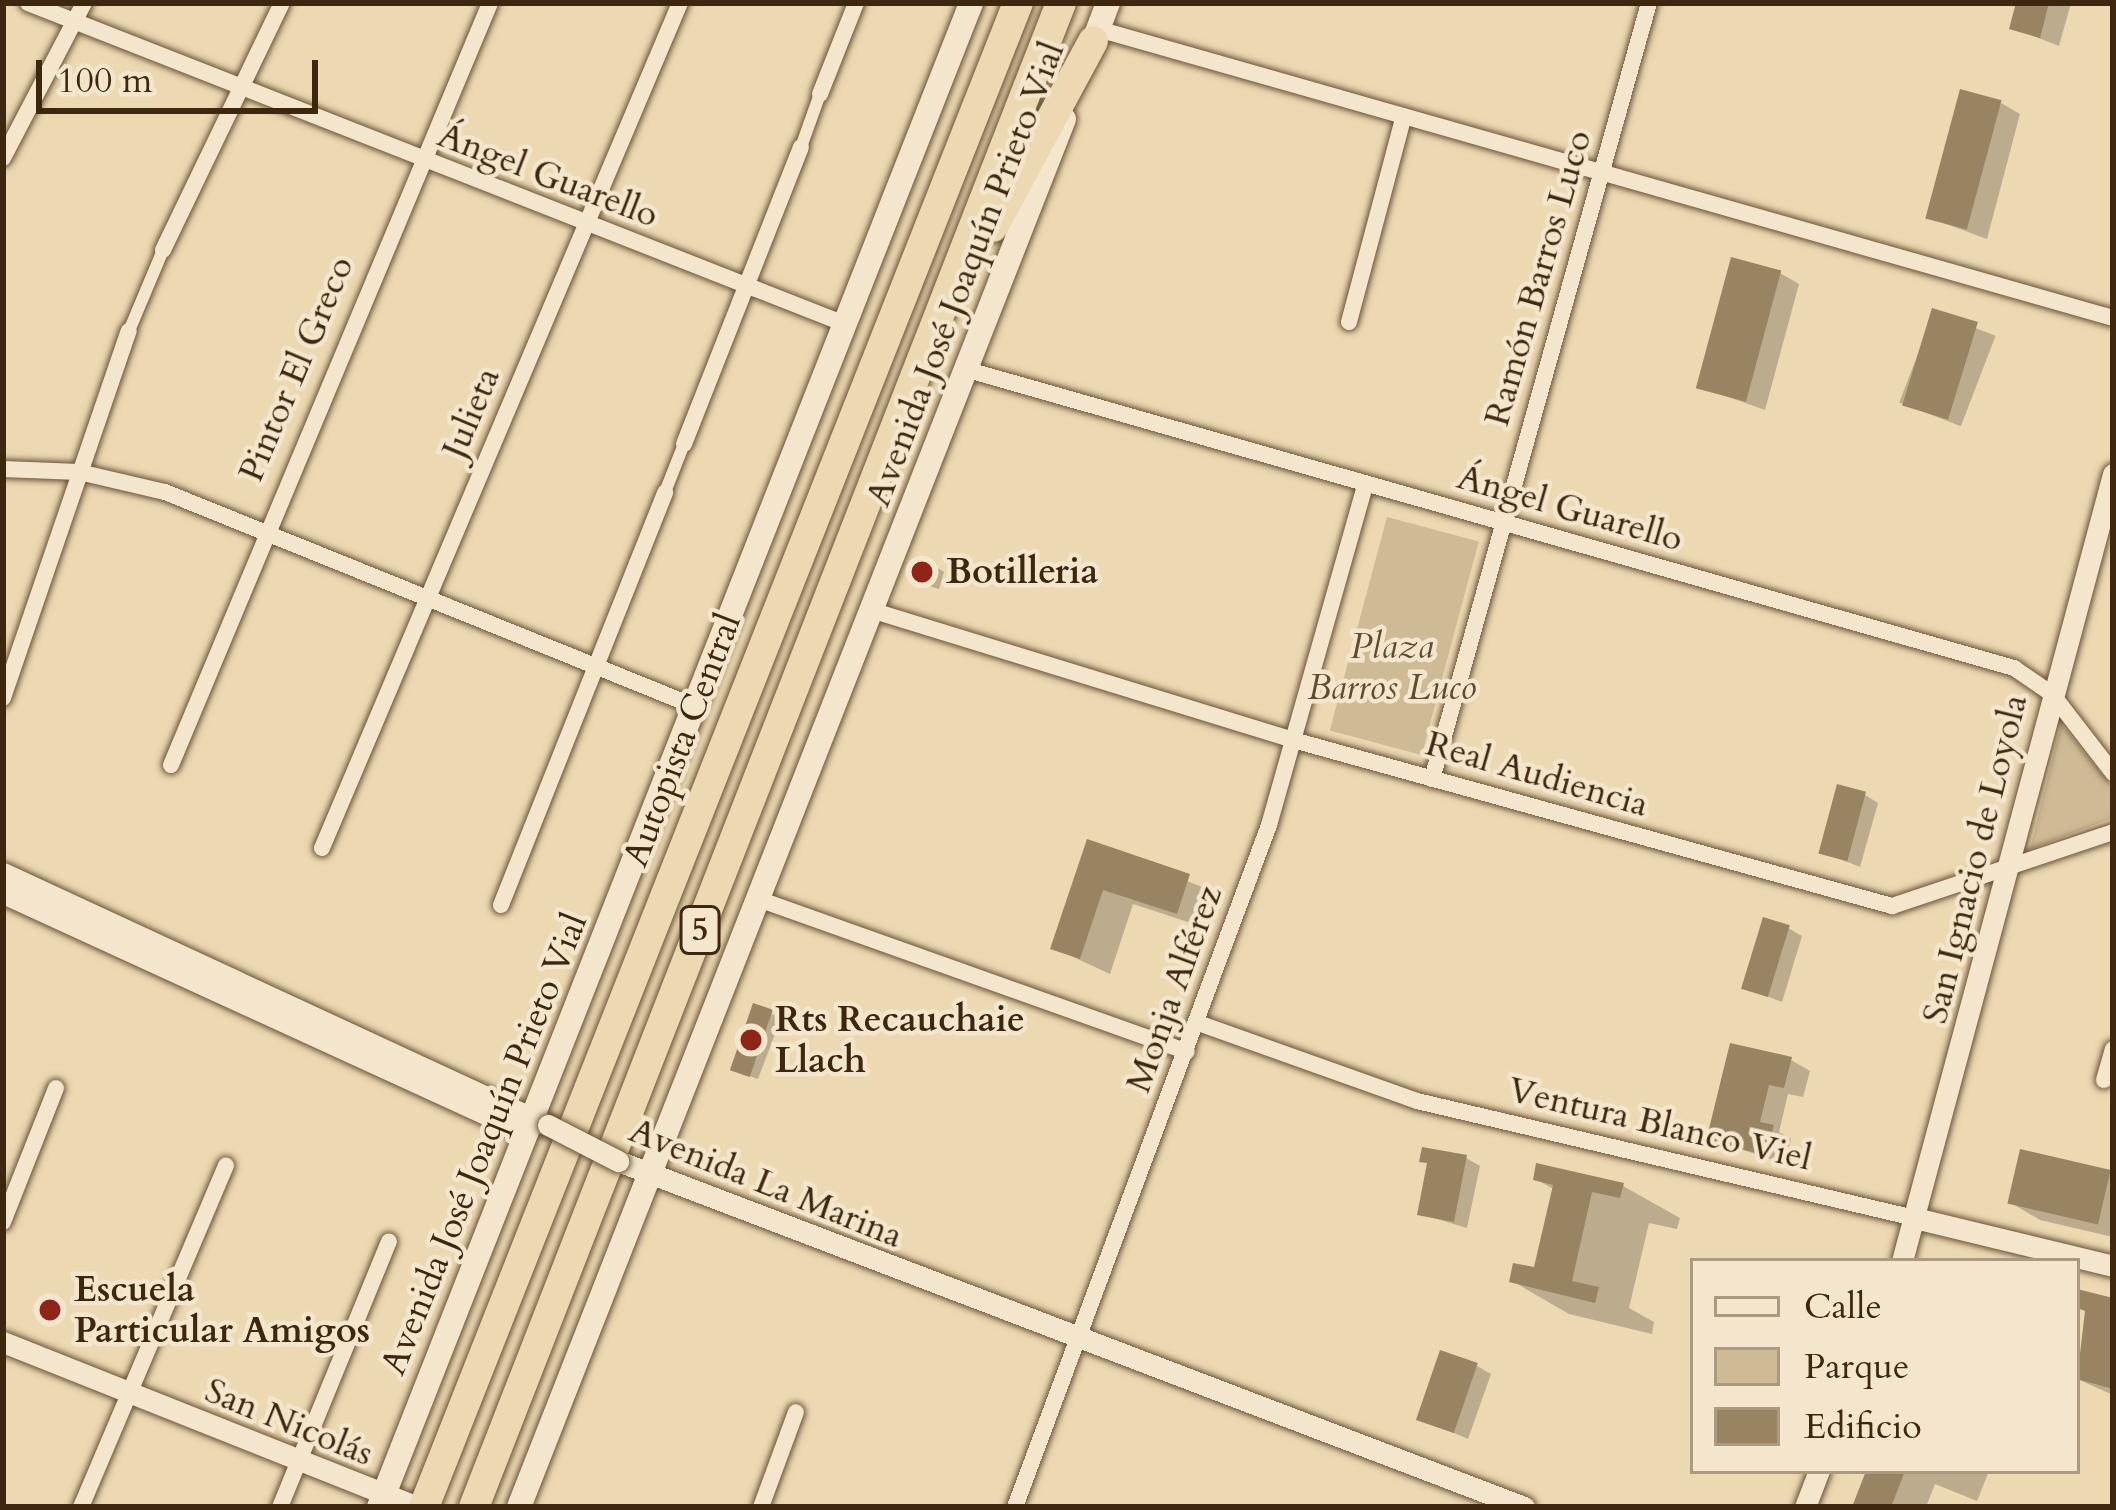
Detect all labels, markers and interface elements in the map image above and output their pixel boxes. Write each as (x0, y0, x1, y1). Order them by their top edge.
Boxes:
scale bar (42, 36, 324, 110)
street label: Avenida José Joaquín Prieto Vial (856, 36, 1074, 512)
text: 100 m (57, 56, 152, 105)
street label: Ángel Guarello (432, 113, 664, 237)
street label: Ramón Barros Luco (1475, 125, 1601, 431)
street label: Pintor El Greco (229, 250, 363, 488)
street label: Julieta (433, 361, 509, 465)
street label: Ángel Guarello (1452, 455, 1688, 561)
place label: Botilleria (946, 550, 1098, 594)
marker: Botilleria (909, 559, 935, 585)
street label: Autopista Central (614, 607, 750, 873)
park label: Plaza Barros Luco (1307, 624, 1477, 709)
street label: San Ignacio de Loyola (1913, 690, 2037, 1028)
street label: Real Audiencia (1421, 722, 1653, 826)
street label: Monja Alférez (1117, 880, 1231, 1098)
road number: 5 (679, 903, 721, 957)
street label: Avenida José Joaquín Prieto Vial (371, 907, 597, 1381)
place label: Rts Recauchaie Llach (775, 997, 1025, 1082)
marker: Rts Recauchaie Llach (738, 1027, 764, 1053)
street label: Ventura Blanco Viel (1504, 1068, 1816, 1180)
street label: Avenida La Marina (623, 1108, 909, 1258)
legend (1690, 1258, 2080, 1474)
place label: Escuela Particular Amigos (74, 1267, 370, 1352)
text: Calle (1804, 1282, 1882, 1331)
marker: Escuela Particular Amigos (37, 1297, 63, 1323)
text: Parque (1804, 1342, 1909, 1391)
street label: San Nicolás (199, 1369, 379, 1475)
text: Edificio (1804, 1402, 1922, 1451)

